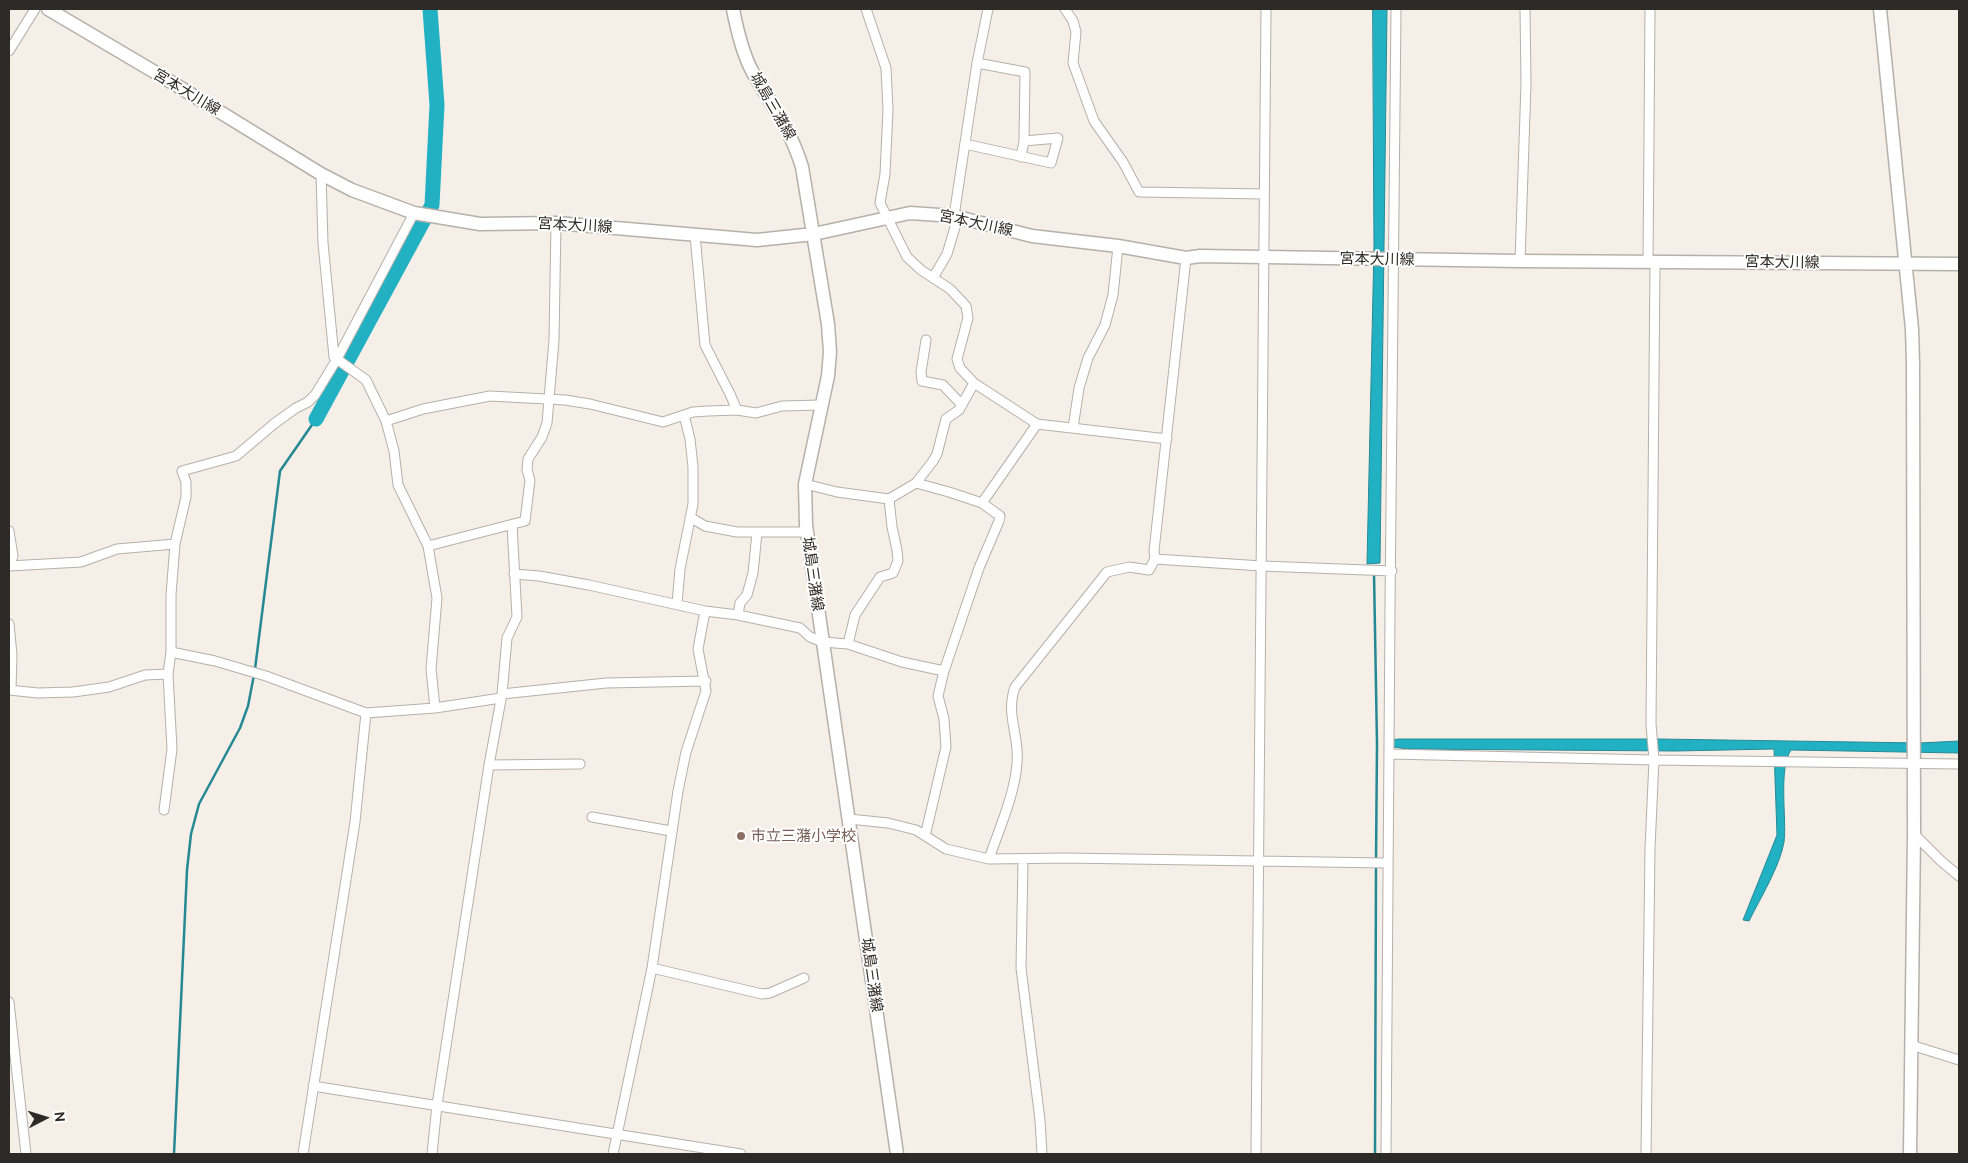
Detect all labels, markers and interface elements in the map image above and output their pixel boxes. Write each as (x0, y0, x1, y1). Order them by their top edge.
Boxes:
street label: 宮本大川線 (150, 65, 224, 119)
street label: 城島三潴線 (746, 69, 800, 143)
street label: 宮本大川線 (937, 206, 1015, 240)
street label: 宮本大川線 (537, 214, 613, 236)
street label: 宮本大川線 (1339, 249, 1415, 269)
street label: 宮本大川線 (1744, 252, 1820, 272)
street label: 城島三潴線 (799, 536, 827, 612)
place label: 市立三潴小学校 (751, 827, 856, 845)
marker: 市立三潴小学校 (735, 830, 747, 842)
street label: 城島三潴線 (858, 937, 886, 1013)
north arrow (20, 1093, 70, 1143)
text: N (52, 1111, 68, 1123)

